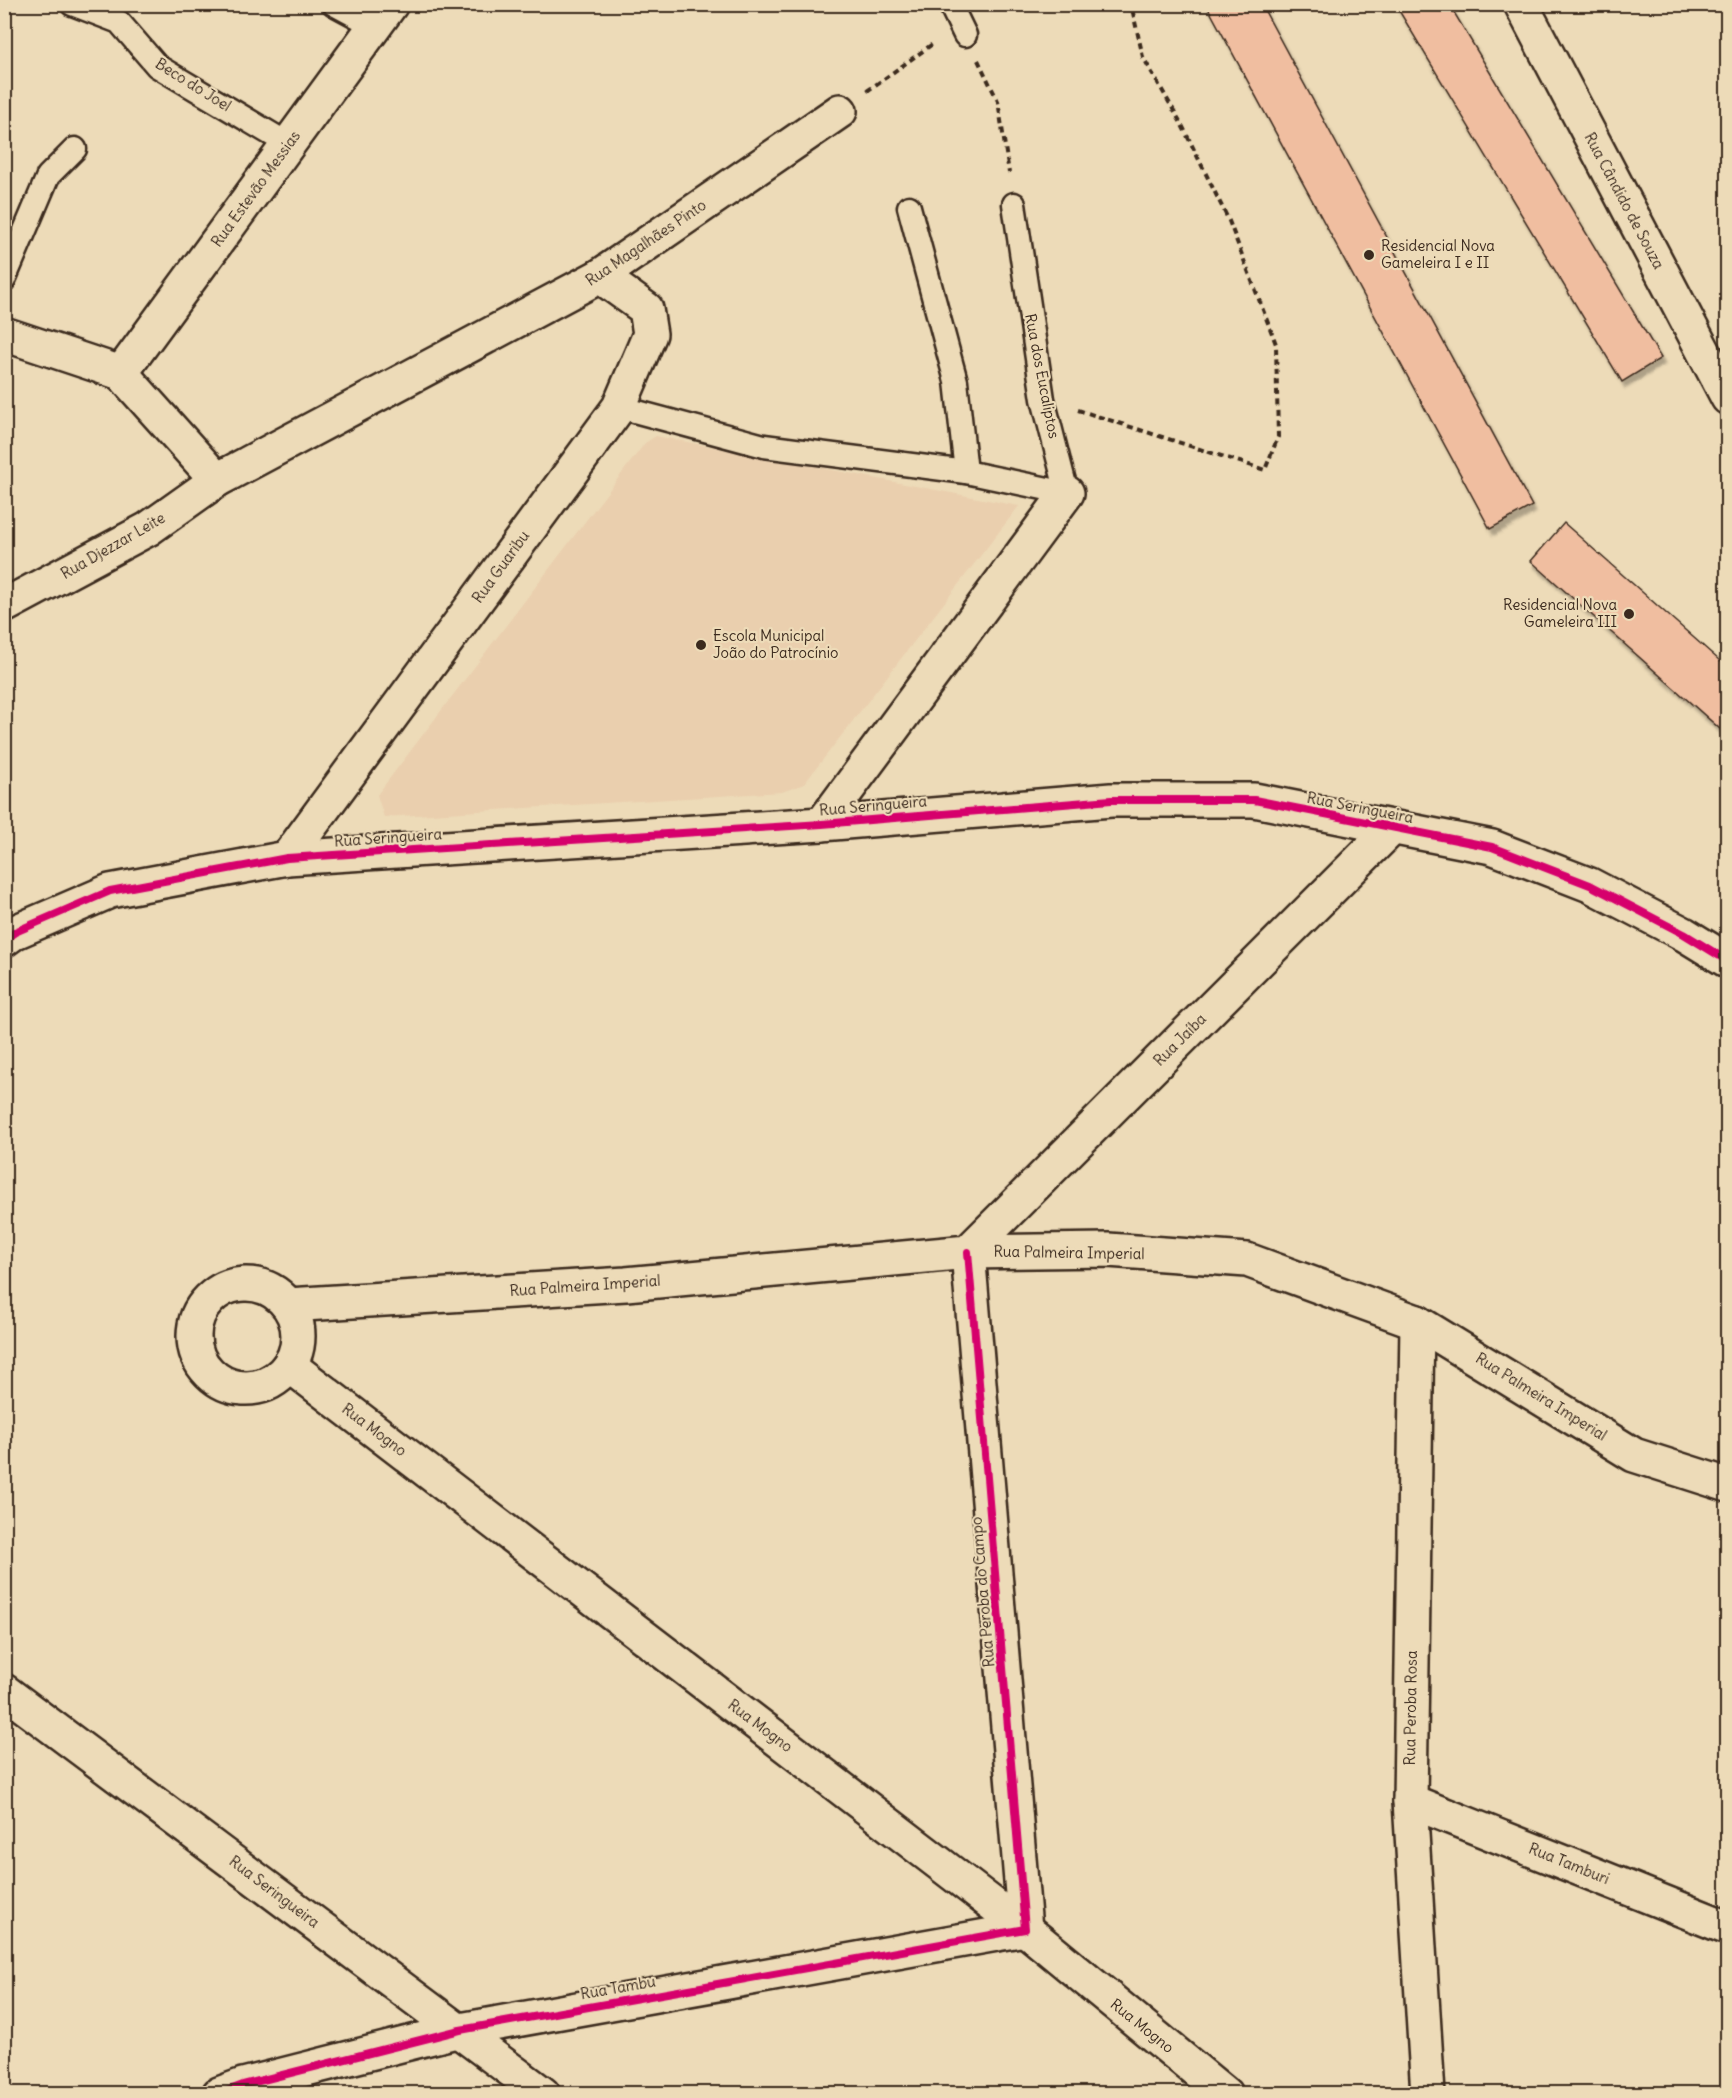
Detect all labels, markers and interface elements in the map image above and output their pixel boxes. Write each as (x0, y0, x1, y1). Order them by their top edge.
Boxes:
street label: Beco do Joel (152, 54, 235, 115)
street label: Rua Estevão Messias (207, 127, 304, 251)
street label: Rua Cândido de Souza (1580, 129, 1669, 273)
street label: Rua Magalhães Pinto (582, 195, 710, 290)
place label: Residencial Nova Gameleira I e II (1381, 236, 1495, 272)
marker: Residencial Nova Gameleira I e II (1362, 248, 1376, 262)
street label: Rua dos Eucaliptos (1021, 312, 1064, 440)
street label: Rua Djezzar Leite (57, 508, 168, 583)
street label: Rua Guaribu (468, 527, 533, 607)
place label: Residencial Nova Gameleira III (1503, 595, 1617, 631)
marker: Residencial Nova Gameleira III (1622, 607, 1636, 621)
place label: Escola Municipal João do Patrocínio (713, 626, 839, 662)
marker: Escola Municipal João do Patrocínio (694, 638, 708, 652)
street label: Rua Seringueira (1305, 788, 1415, 827)
street label: Rua Seringueira (818, 791, 928, 820)
street label: Rua Seringueira (333, 824, 443, 851)
street label: Rua Jaíba (1149, 1009, 1210, 1070)
street label: Rua Palmeira Imperial (993, 1242, 1145, 1263)
street label: Rua Palmeira Imperial (509, 1271, 661, 1300)
street label: Rua Palmeira Imperial (1472, 1348, 1610, 1445)
street label: Rua Mogno (338, 1399, 410, 1460)
street label: Rua Peroba do Campo (966, 1516, 999, 1668)
street label: Rua Peroba Rosa (1400, 1650, 1421, 1766)
street label: Rua Mogno (724, 1695, 796, 1756)
street label: Rua Tamburi (1526, 1839, 1612, 1888)
street label: Rua Seringueira (225, 1852, 323, 1932)
street label: Rua Tambu (579, 1972, 657, 2003)
street label: Rua Mogno (1107, 1994, 1178, 2057)

